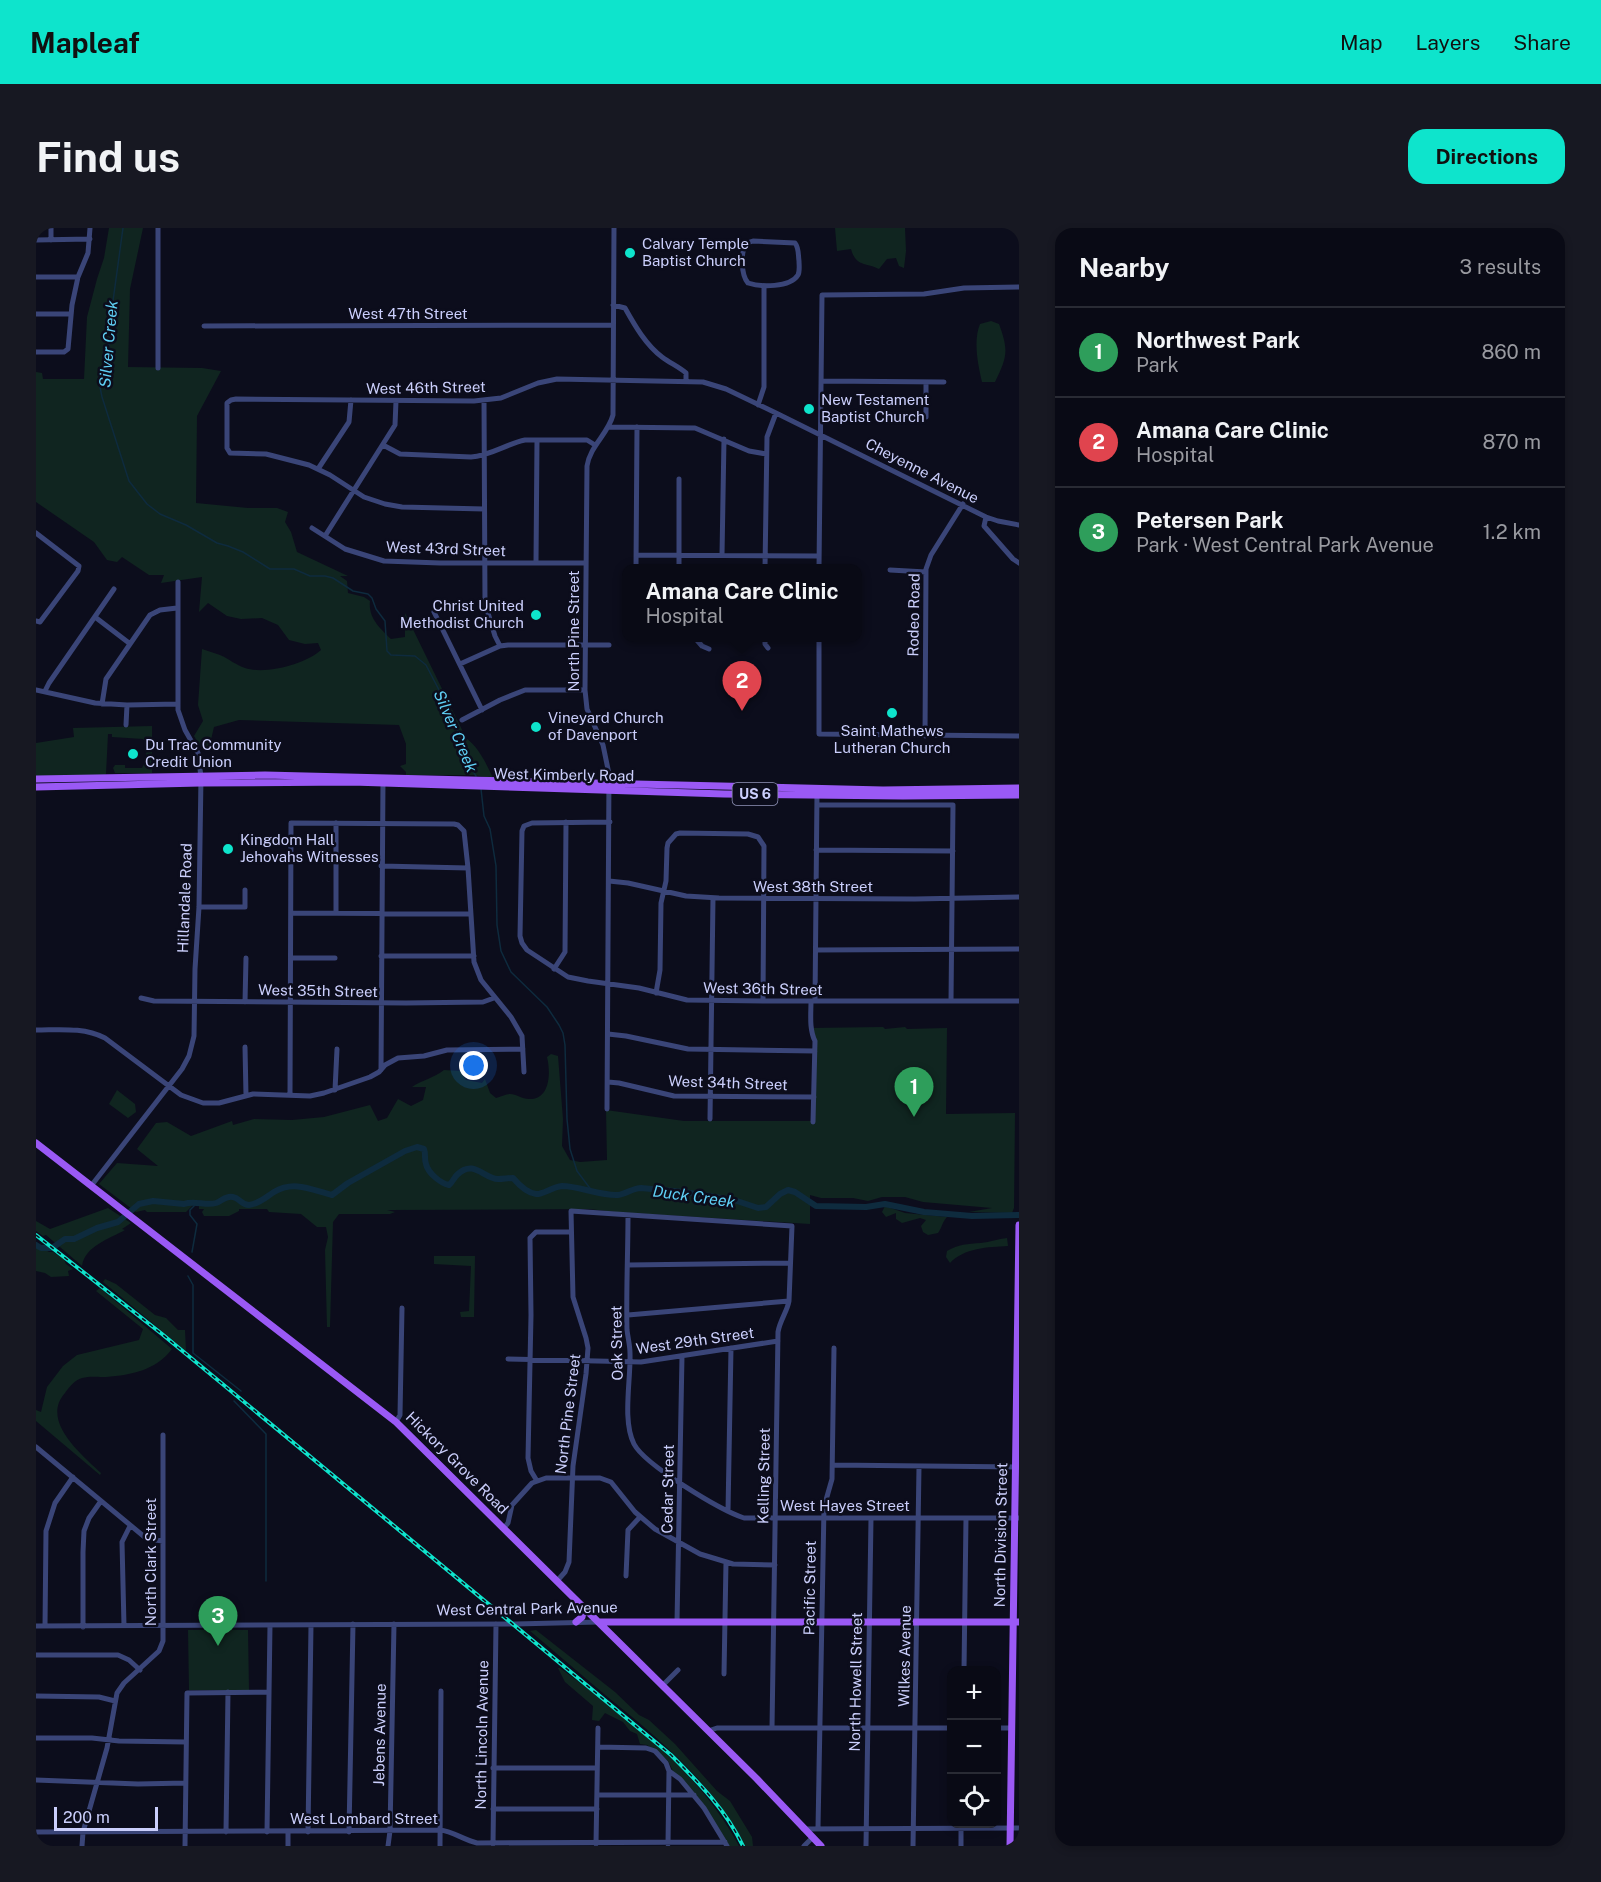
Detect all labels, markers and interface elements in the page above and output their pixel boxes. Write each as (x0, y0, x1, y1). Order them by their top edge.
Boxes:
text: Mapleaf (30, 26, 140, 59)
text: Map (1340, 30, 1383, 55)
text: Layers (1416, 30, 1480, 55)
text: Share (1513, 30, 1571, 55)
button: Directions (1408, 129, 1565, 184)
text: Find us (36, 132, 180, 181)
place label: Calvary Temple Baptist Church (642, 235, 749, 269)
marker: Calvary Temple Baptist Church (623, 246, 637, 260)
text: Nearby (1079, 252, 1169, 283)
text: 3 results (1460, 255, 1541, 279)
water label: Silver Creek (95, 299, 122, 389)
street label: West 47th Street (348, 305, 468, 322)
text: Northwest Park (1136, 327, 1300, 353)
text: 1 (1094, 340, 1103, 364)
text: 860 m (1481, 340, 1541, 364)
text: Park (1136, 353, 1179, 377)
street label: West 46th Street (366, 378, 486, 397)
place label: New Testament Baptist Church (821, 391, 930, 425)
marker: New Testament Baptist Church (802, 402, 816, 416)
text: Amana Care Clinic (1136, 417, 1329, 443)
text: 2 (1092, 430, 1105, 454)
text: 870 m (1482, 430, 1541, 454)
street label: Cheyenne Avenue (863, 435, 982, 506)
text: Hospital (1136, 443, 1214, 467)
text: Petersen Park (1136, 507, 1283, 533)
text: 3 (1092, 520, 1105, 544)
text: 1.2 km (1483, 520, 1541, 544)
text: Park · West Central Park Avenue (1136, 533, 1434, 557)
street label: West 43rd Street (386, 538, 506, 559)
popup (622, 564, 862, 642)
street label: North Pine Street (565, 570, 582, 692)
street label: Rodeo Road (904, 573, 923, 657)
text: Amana Care Clinic (646, 578, 838, 604)
place label: Christ United Methodist Church (400, 597, 524, 631)
text: Hospital (646, 604, 724, 628)
marker: Christ United Methodist Church (529, 608, 543, 622)
pin: 2 (722, 662, 762, 711)
water label: Silver Creek (430, 687, 482, 776)
marker: Saint Mathews Lutheran Church (885, 706, 899, 720)
place label: Vineyard Church of Davenport (548, 709, 664, 743)
marker: Vineyard Church of Davenport (529, 720, 543, 734)
place label: Saint Mathews Lutheran Church (834, 722, 950, 756)
place label: Du Trac Community Credit Union (145, 736, 282, 770)
marker: Du Trac Community Credit Union (126, 747, 140, 761)
street label: West Kimberly Road (494, 765, 634, 784)
road number: US 6 (732, 783, 778, 805)
place label: Kingdom Hall Jehovahs Witnesses (240, 831, 379, 865)
marker: Kingdom Hall Jehovahs Witnesses (221, 842, 235, 856)
street label: Hillandale Road (174, 843, 195, 953)
street label: West 38th Street (753, 878, 873, 895)
street label: West 36th Street (703, 979, 823, 998)
street label: West 35th Street (258, 981, 378, 1000)
your location (459, 1051, 488, 1080)
pin: 1 (894, 1068, 934, 1117)
street label: West 34th Street (668, 1072, 788, 1093)
water label: Duck Creek (651, 1181, 737, 1212)
street label: Oak Street (607, 1305, 626, 1381)
street label: West 29th Street (635, 1324, 755, 1357)
street label: North Pine Street (552, 1353, 583, 1475)
street label: Hickory Grove Road (403, 1408, 512, 1517)
street label: Kelling Street (754, 1428, 773, 1524)
street label: Cedar Street (658, 1444, 677, 1534)
street label: North Division Street (991, 1462, 1010, 1608)
street label: West Hayes Street (780, 1497, 910, 1514)
street label: North Clark Street (142, 1498, 159, 1626)
street label: Pacific Street (800, 1540, 819, 1635)
pin: 3 (198, 1596, 237, 1646)
street label: West Central Park Avenue (436, 1598, 618, 1619)
street label: Wilkes Avenue (895, 1605, 914, 1707)
street label: North Howell Street (846, 1612, 865, 1752)
street label: North Lincoln Avenue (472, 1660, 491, 1810)
map controls (947, 1666, 1001, 1828)
button: + (947, 1666, 1001, 1720)
street label: Jebens Avenue (370, 1683, 389, 1787)
button: − (947, 1720, 1001, 1774)
button: locate (947, 1774, 1001, 1828)
scale bar (54, 1804, 158, 1832)
text: 200 m (63, 1808, 110, 1827)
street label: West Lombard Street (290, 1810, 438, 1827)

